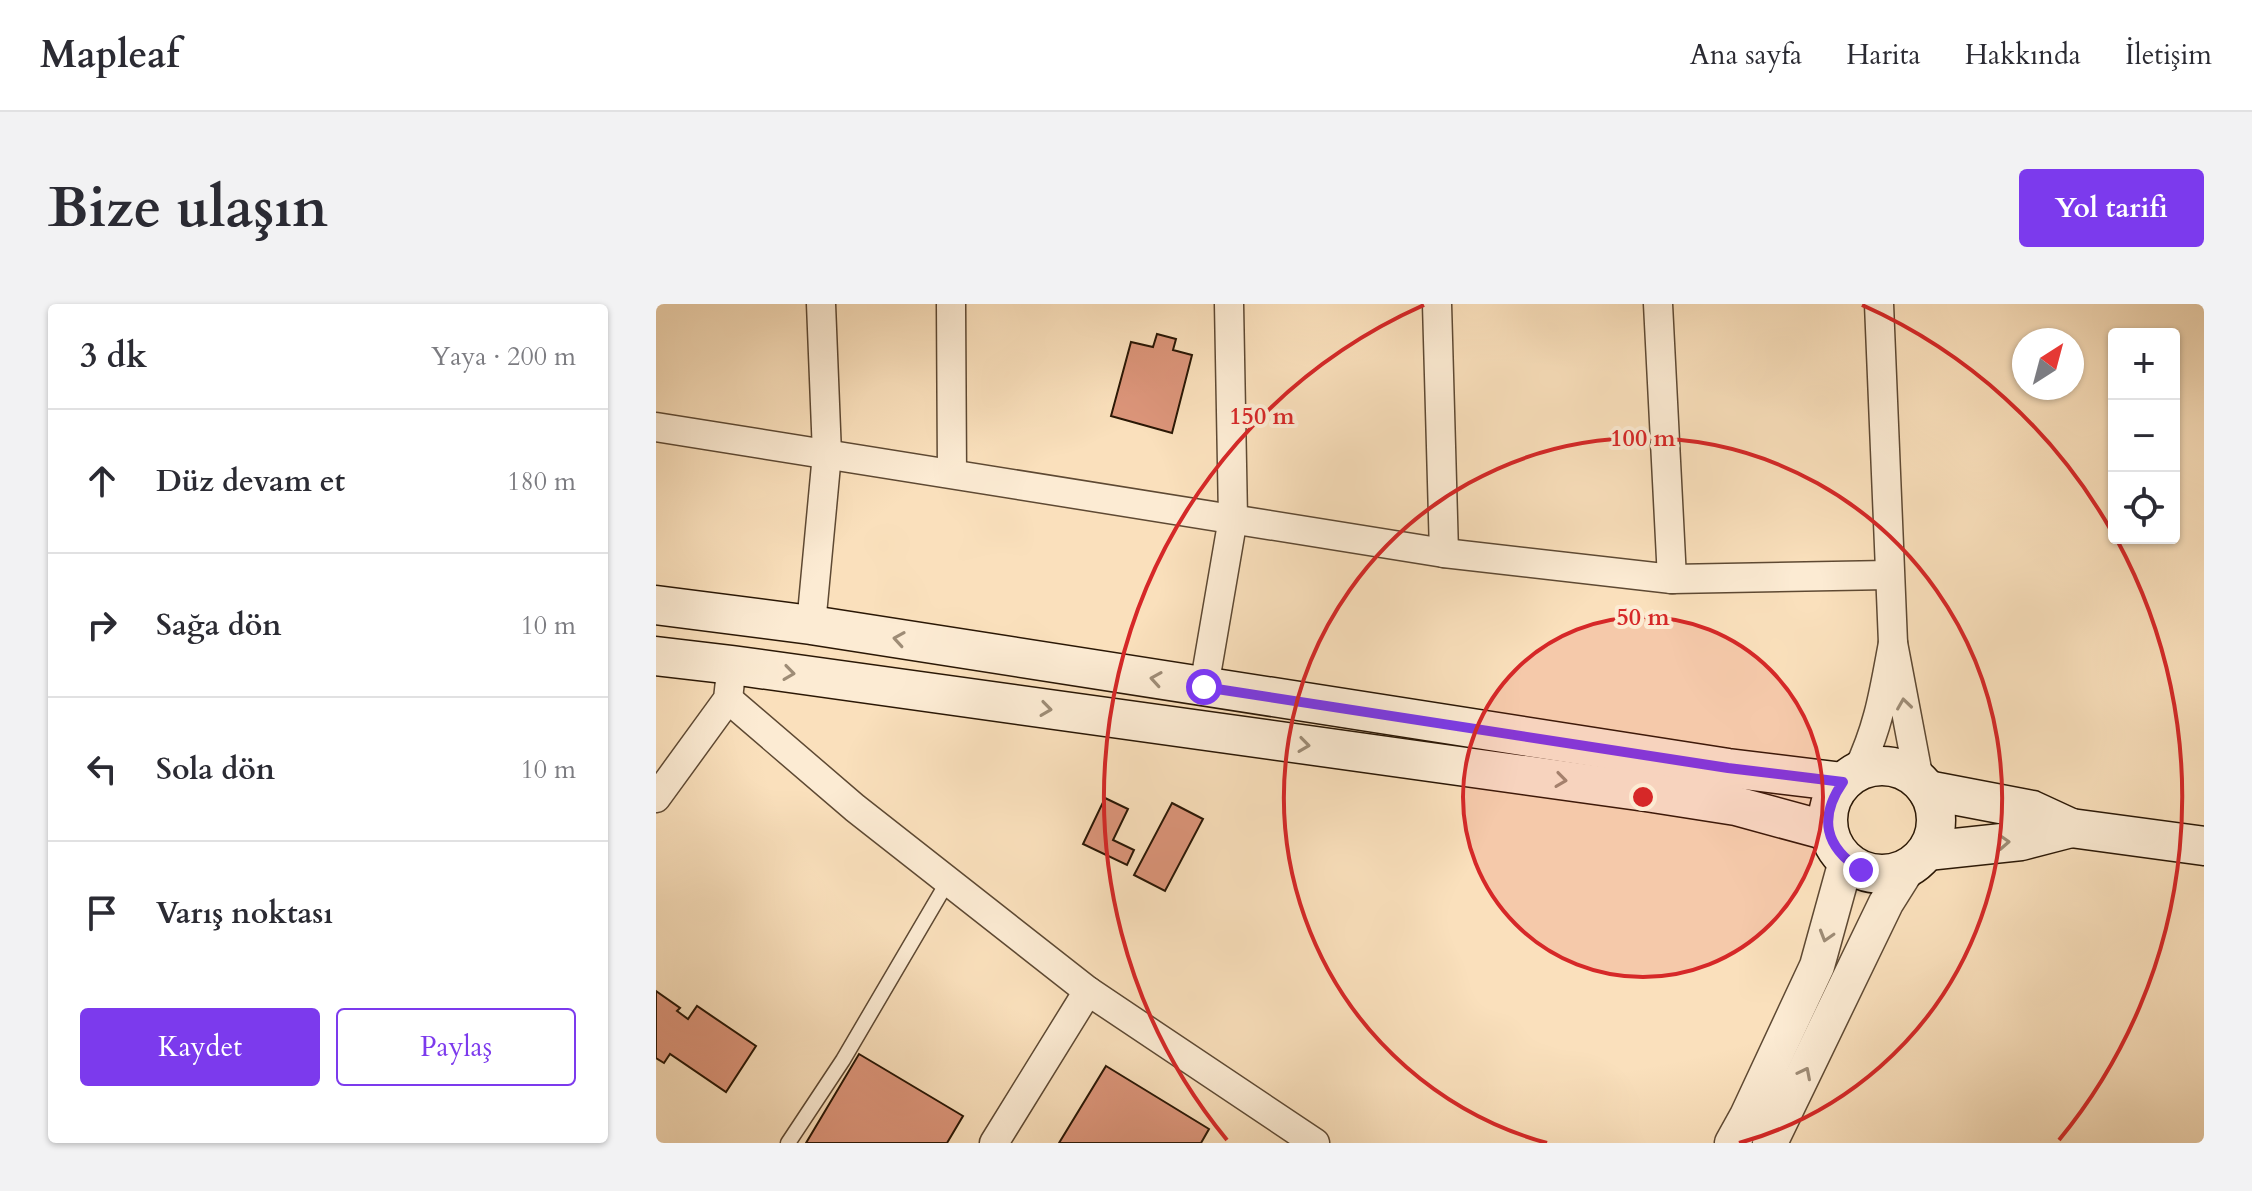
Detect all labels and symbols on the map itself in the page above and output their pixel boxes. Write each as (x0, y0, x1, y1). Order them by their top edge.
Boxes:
north arrow (2012, 328, 2084, 400)
text: 150 m (1229, 400, 1296, 433)
text: 100 m (1610, 422, 1677, 455)
text: 50 m (1616, 601, 1670, 634)
one-way arrow (893, 631, 906, 648)
one-way arrow (782, 664, 796, 681)
route start (1186, 669, 1222, 705)
one-way arrow (1150, 671, 1163, 688)
one-way arrow (1896, 697, 1913, 711)
one-way arrow (1040, 700, 1053, 717)
one-way arrow (1298, 736, 1311, 753)
one-way arrow (1555, 772, 1568, 789)
centre of rings (1629, 783, 1657, 811)
one-way arrow (1998, 834, 2011, 851)
route end (1843, 852, 1879, 888)
one-way arrow (1819, 929, 1835, 943)
one-way arrow (1796, 1067, 1811, 1082)

